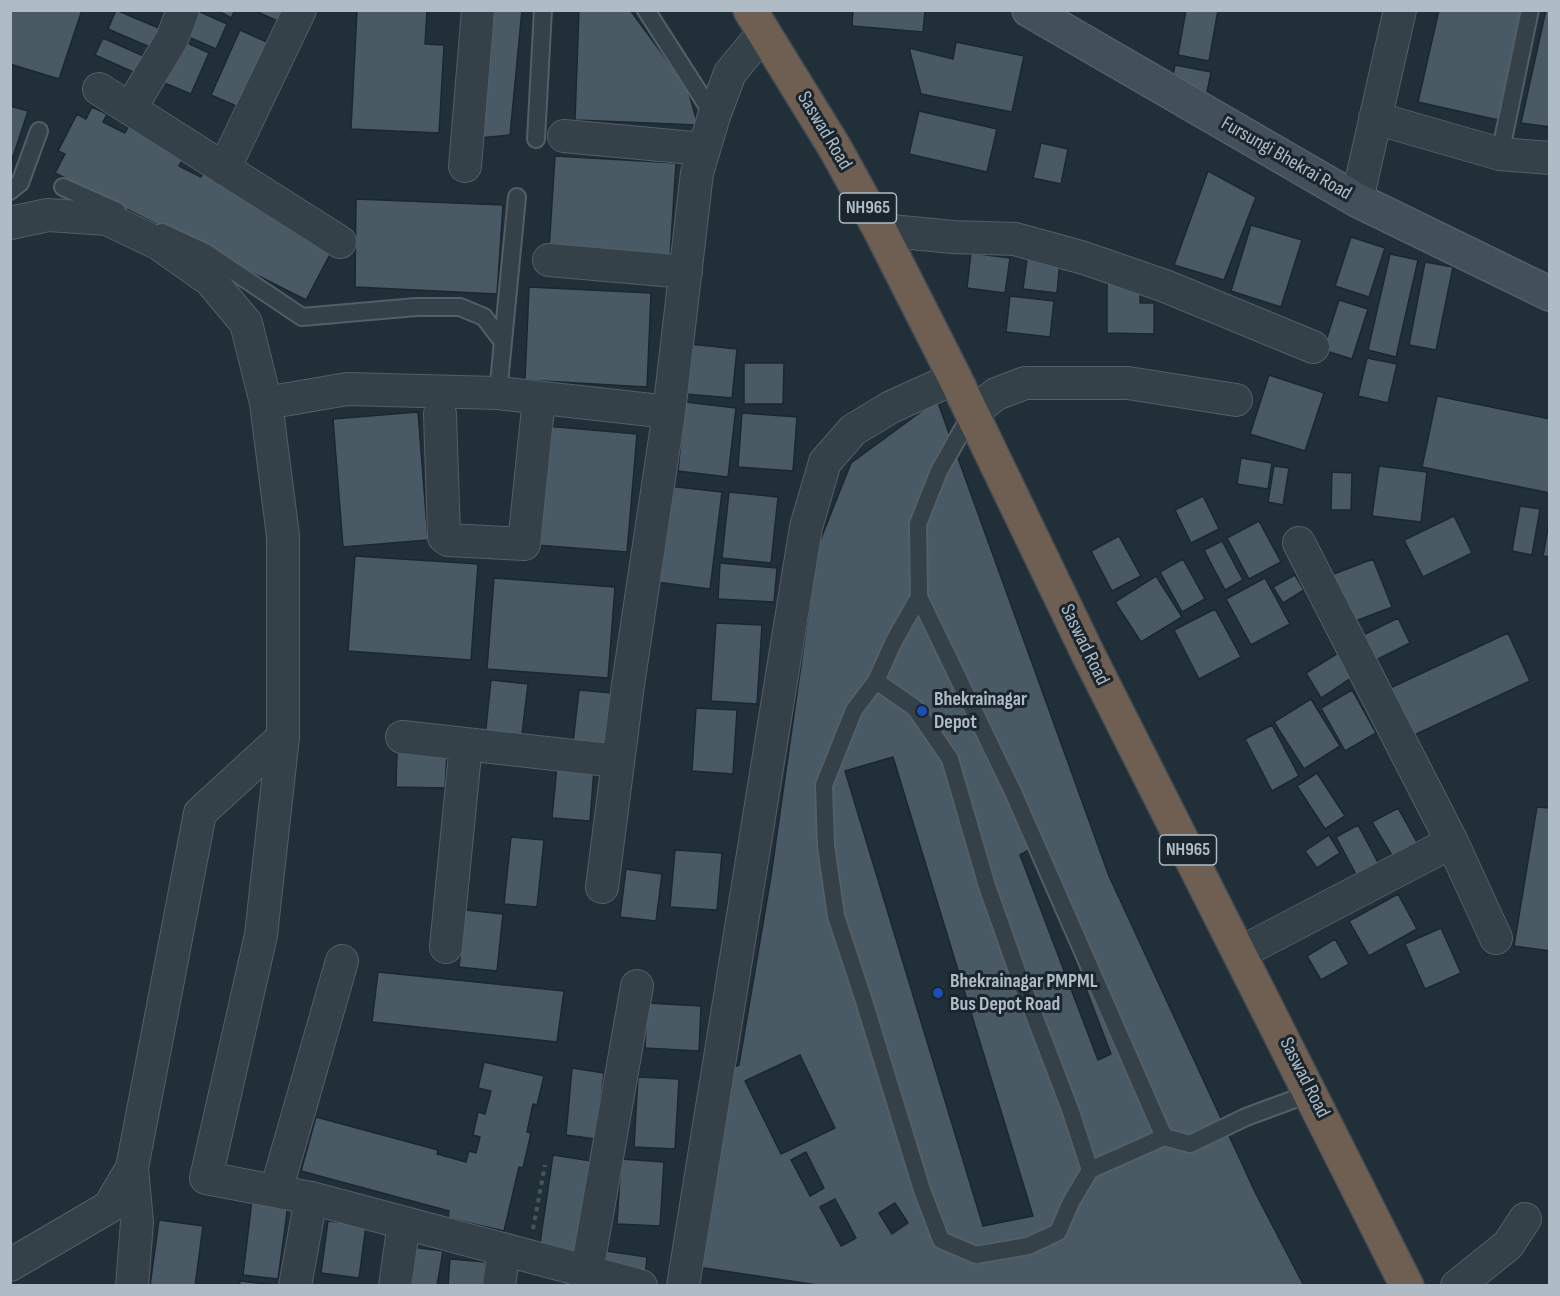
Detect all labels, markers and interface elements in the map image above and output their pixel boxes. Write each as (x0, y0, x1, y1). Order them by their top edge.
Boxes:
street label: Saswad Road (791, 88, 857, 174)
street label: Fursungi Bhekrai Road (1216, 112, 1356, 206)
road number: NH965 (840, 193, 896, 223)
street label: Saswad Road (1054, 601, 1114, 689)
place label: Bhekrainagar Depot (934, 688, 1027, 735)
marker: Bhekrainagar Depot (915, 704, 929, 718)
road number: NH965 (1160, 835, 1216, 865)
place label: Bhekrainagar PMPML Bus Depot Road (950, 970, 1098, 1017)
marker: Bhekrainagar PMPML Bus Depot Road (931, 986, 945, 1000)
street label: Saswad Road (1274, 1034, 1334, 1122)

